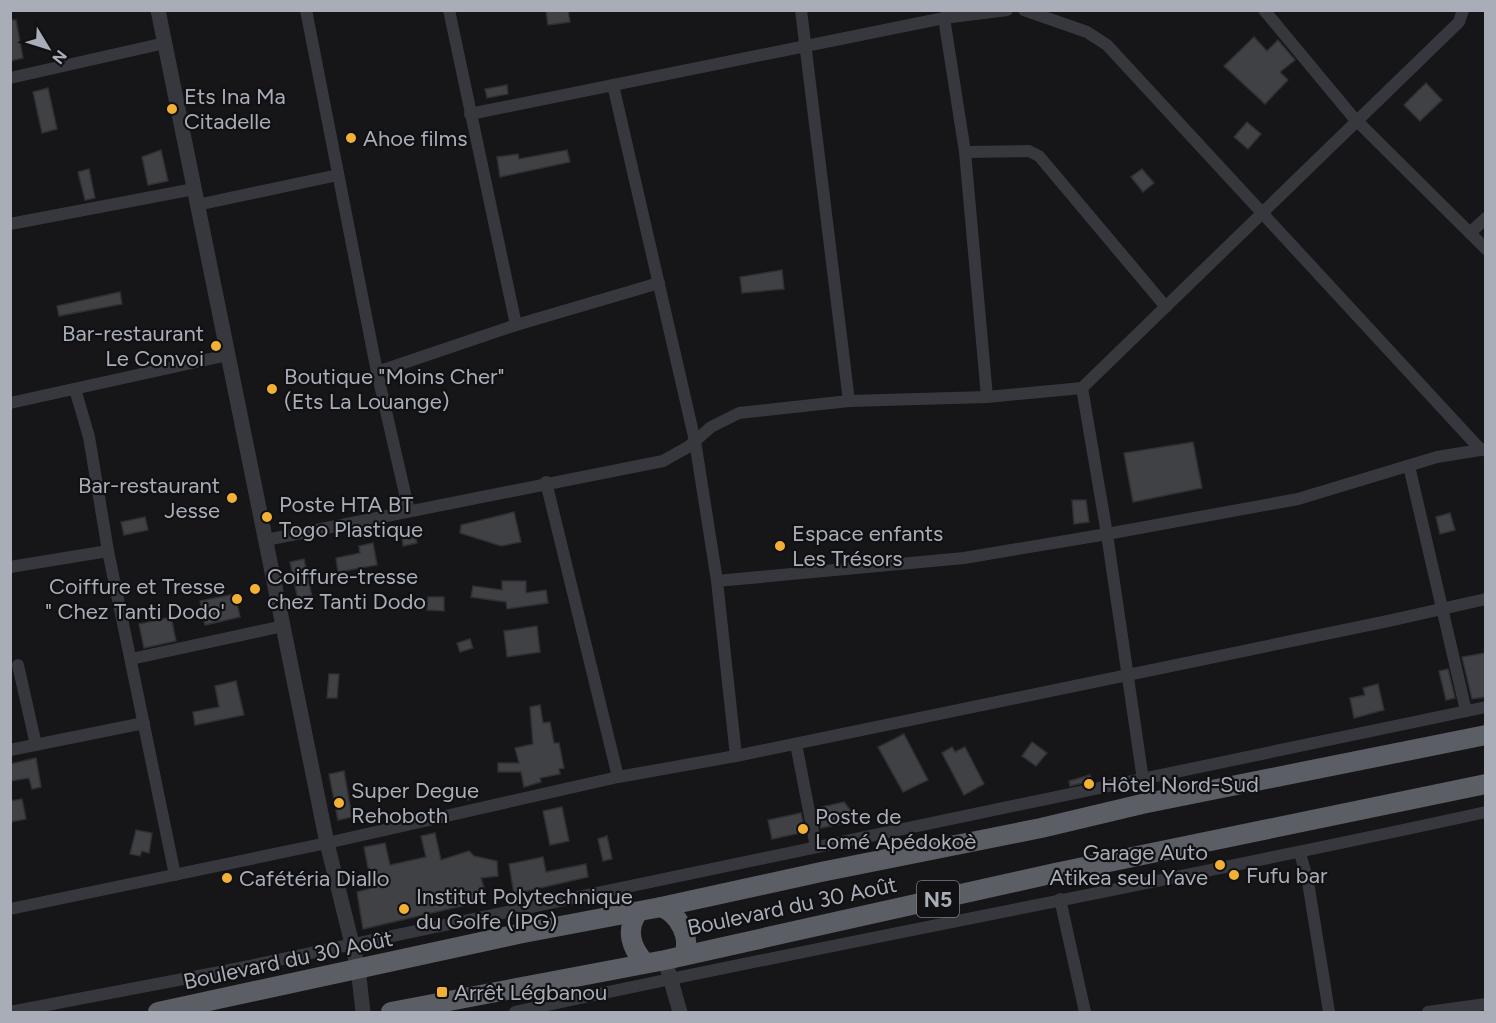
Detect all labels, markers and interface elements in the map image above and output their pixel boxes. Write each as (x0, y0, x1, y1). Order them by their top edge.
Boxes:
north arrow (18, 18, 78, 78)
text: N (48, 46, 71, 68)
place label: Ets Ina Ma Citadelle (184, 83, 286, 135)
marker: Ets Ina Ma Citadelle (165, 102, 179, 116)
place label: Ahoe films (363, 125, 467, 152)
marker: Ahoe films (344, 131, 358, 145)
place label: Bar-restaurant Le Convoi (62, 320, 204, 372)
marker: Bar-restaurant Le Convoi (209, 339, 223, 353)
place label: Boutique "Moins Cher" (Ets La Louange) (284, 363, 504, 415)
marker: Boutique "Moins Cher" (Ets La Louange) (265, 382, 279, 396)
place label: Bar-restaurant Jesse (78, 472, 220, 524)
marker: Bar-restaurant Jesse (225, 491, 239, 505)
place label: Poste HTA BT Togo Plastique (279, 491, 423, 543)
marker: Poste HTA BT Togo Plastique (260, 510, 274, 524)
place label: Espace enfants Les Trésors (792, 520, 943, 572)
marker: Espace enfants Les Trésors (773, 539, 787, 553)
place label: Coiffure-tresse chez Tanti Dodo (267, 563, 426, 615)
place label: Coiffure et Tresse " Chez Tanti Dodo' (45, 573, 225, 625)
marker: Coiffure-tresse chez Tanti Dodo (248, 582, 262, 596)
marker: Coiffure et Tresse " Chez Tanti Dodo' (230, 592, 244, 606)
place label: Hôtel Nord-Sud (1101, 771, 1259, 798)
place label: Super Degue Rehoboth (351, 777, 479, 829)
marker: Hôtel Nord-Sud (1082, 777, 1096, 791)
marker: Super Degue Rehoboth (332, 796, 346, 810)
place label: Poste de Lomé Apédokoè (815, 803, 976, 855)
marker: Poste de Lomé Apédokoè (796, 822, 810, 836)
place label: Garage Auto Atikea seul Yave (1050, 839, 1208, 891)
marker: Garage Auto Atikea seul Yave (1213, 858, 1227, 872)
place label: Fufu bar (1246, 862, 1328, 889)
place label: Cafétéria Diallo (239, 865, 390, 892)
marker: Fufu bar (1227, 868, 1241, 882)
marker: Cafétéria Diallo (220, 871, 234, 885)
street label: Boulevard du 30 Août (685, 871, 899, 941)
road number: N5 (917, 881, 959, 917)
place label: Institut Polytechnique du Golfe (IPG) (416, 883, 633, 935)
marker: Institut Polytechnique du Golfe (IPG) (397, 902, 411, 916)
street label: Boulevard du 30 Août (181, 925, 395, 995)
place label: Arrêt Légbanou (454, 979, 607, 1006)
marker: Arrêt Légbanou (435, 985, 449, 999)

